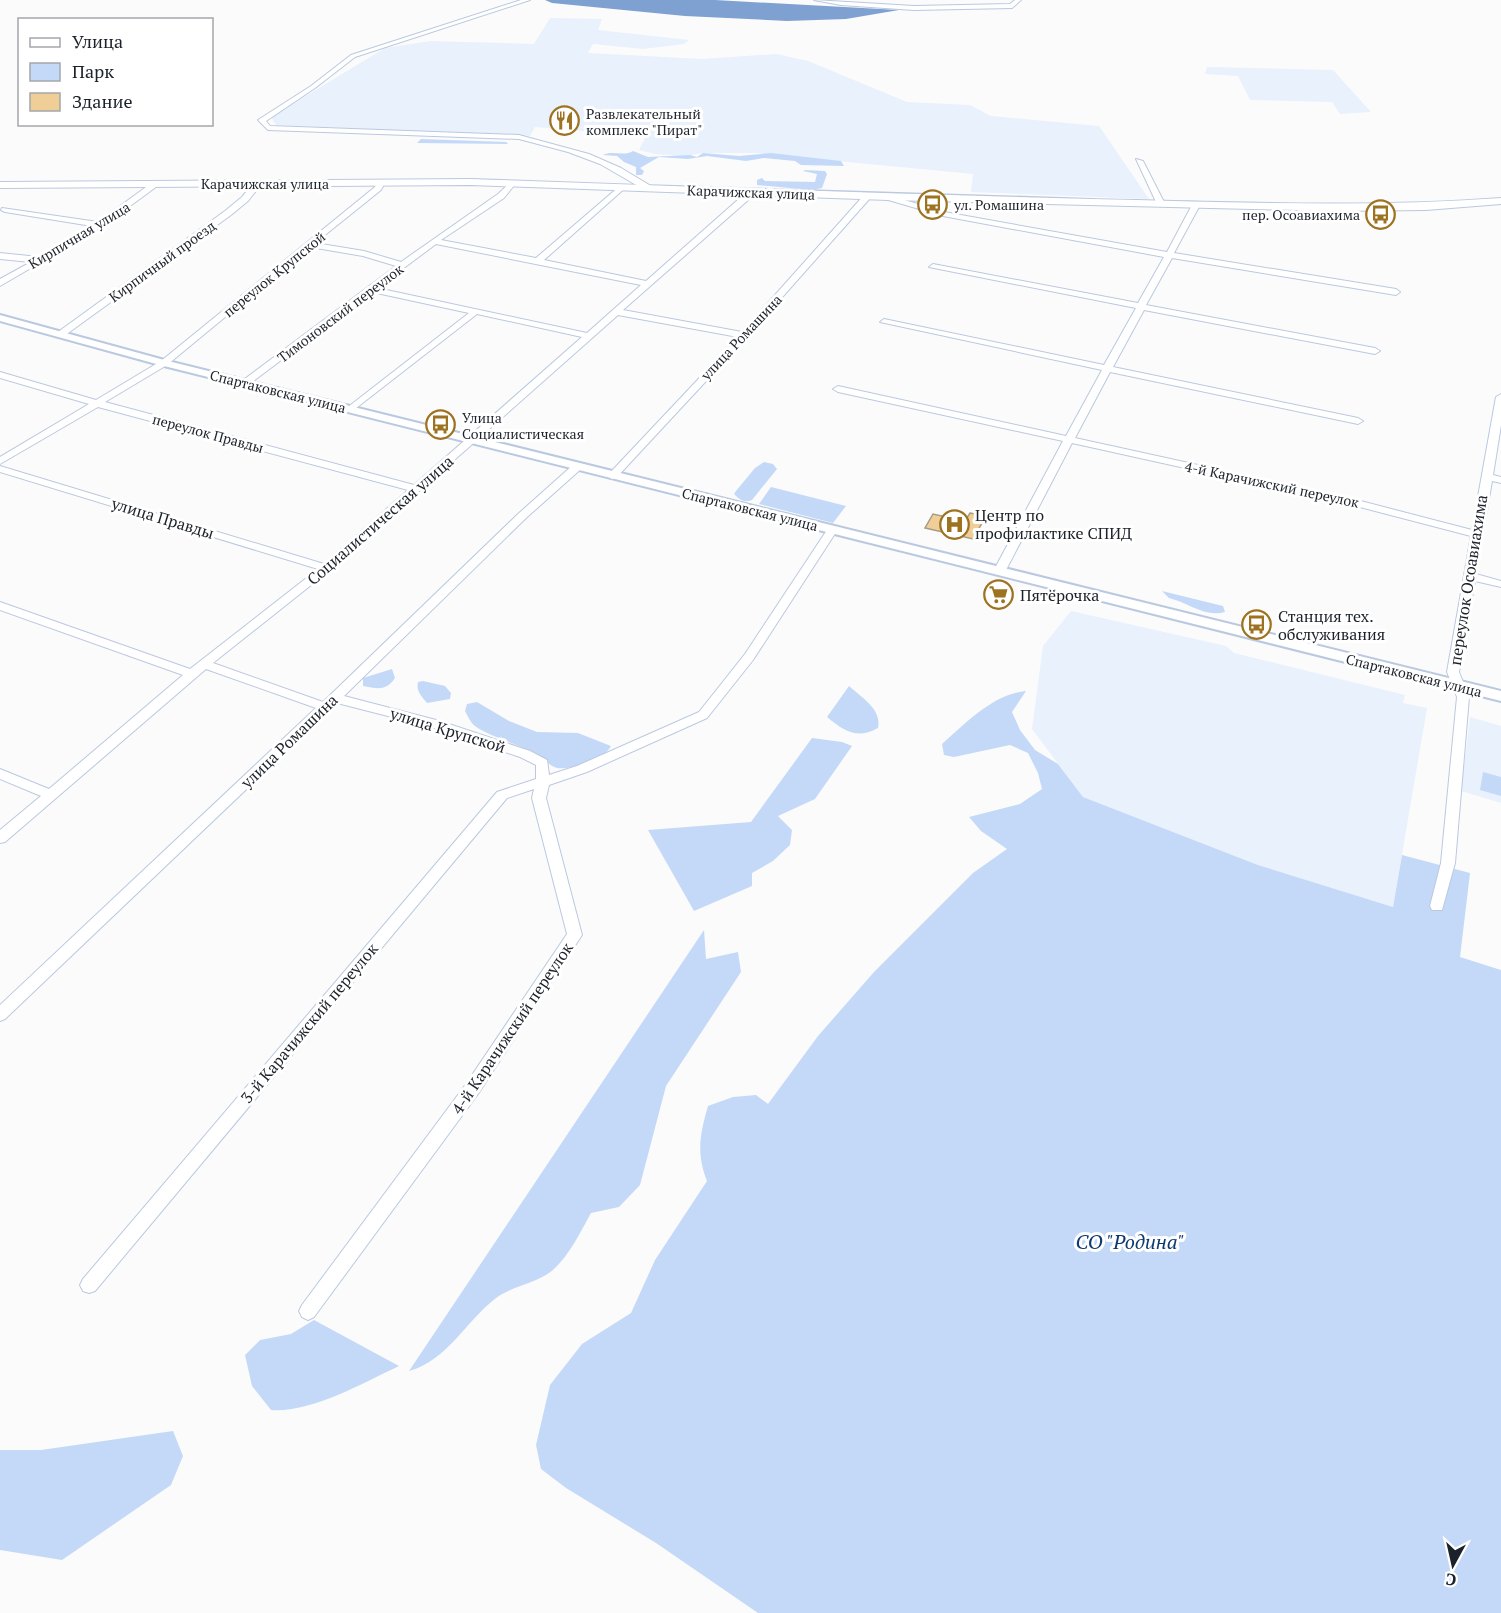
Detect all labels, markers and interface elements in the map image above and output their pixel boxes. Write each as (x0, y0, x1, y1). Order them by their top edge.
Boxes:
legend (18, 18, 213, 126)
text: Улица (72, 29, 123, 53)
text: Парк (72, 59, 114, 83)
text: Здание (72, 89, 132, 113)
place label: Развлекательный комплекс "Пират" (586, 104, 703, 139)
restaurant icon: Развлекательный комплекс "Пират" (549, 105, 581, 137)
street label: Карачижская улица (201, 174, 329, 193)
street label: Карачижская улица (687, 180, 815, 204)
bus stop icon: ул. Ромашина (917, 188, 949, 220)
place label: ул. Ромашина (953, 195, 1044, 214)
street label: Кирпичная улица (25, 197, 133, 273)
bus stop icon: пер. Осоавиахима (1365, 198, 1397, 230)
place label: пер. Осоавиахима (1242, 205, 1360, 224)
street label: Кирпичный проезд (105, 216, 219, 306)
street label: переулок Крупской (219, 227, 329, 321)
street label: Тимоновский переулок (273, 259, 407, 367)
street label: улица Ромашина (696, 290, 786, 385)
street label: Спартаковская улица (208, 365, 348, 417)
place label: Улица Социалистическая (462, 408, 584, 443)
street label: переулок Правды (150, 409, 266, 457)
bus stop icon: Улица Социалистическая (425, 409, 457, 441)
street label: Социалистическая улица (302, 450, 458, 590)
street label: 4-й Карачижский переулок (1183, 456, 1361, 512)
street label: Спартаковская улица (680, 483, 820, 535)
street label: улица Правды (108, 492, 217, 544)
street label: переулок Осоавиахима (1444, 493, 1492, 667)
place label: Центр по профилактике СПИД (975, 504, 1132, 544)
hospital icon: Центр по профилактике СПИД (938, 508, 970, 540)
supermarket icon: Пятёрочка (983, 579, 1015, 611)
place label: Пятёрочка (1020, 584, 1099, 606)
place label: Станция тех. обслуживания (1278, 605, 1385, 645)
bus stop icon: Станция тех. обслуживания (1241, 609, 1273, 641)
street label: Спартаковская улица (1344, 649, 1484, 701)
street label: улица Ромашина (235, 689, 342, 794)
street label: улица Крупской (387, 702, 509, 758)
street label: 3-й Карачижский переулок (235, 938, 383, 1108)
street label: 4-й Карачижский переулок (446, 938, 578, 1118)
park label: СО "Родина" (1076, 1228, 1184, 1255)
north arrow (1423, 1535, 1483, 1595)
text: С (1444, 1568, 1458, 1591)

